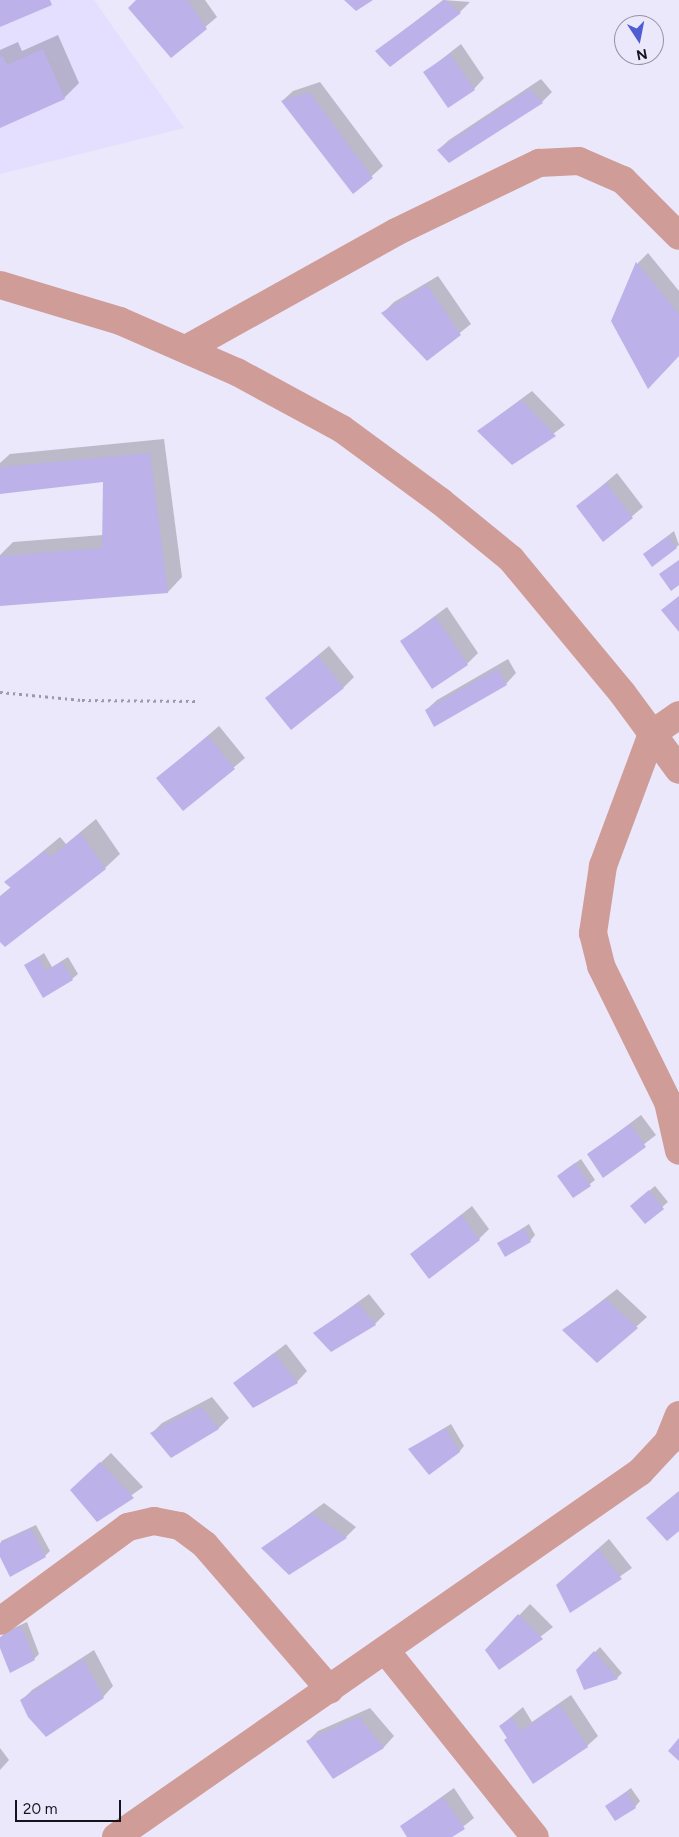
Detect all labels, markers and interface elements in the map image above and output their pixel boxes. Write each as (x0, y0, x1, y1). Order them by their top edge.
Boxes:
north arrow (614, 15, 664, 65)
text: N (635, 45, 649, 64)
scale bar (18, 1790, 124, 1822)
text: 20 m (23, 1800, 57, 1818)

